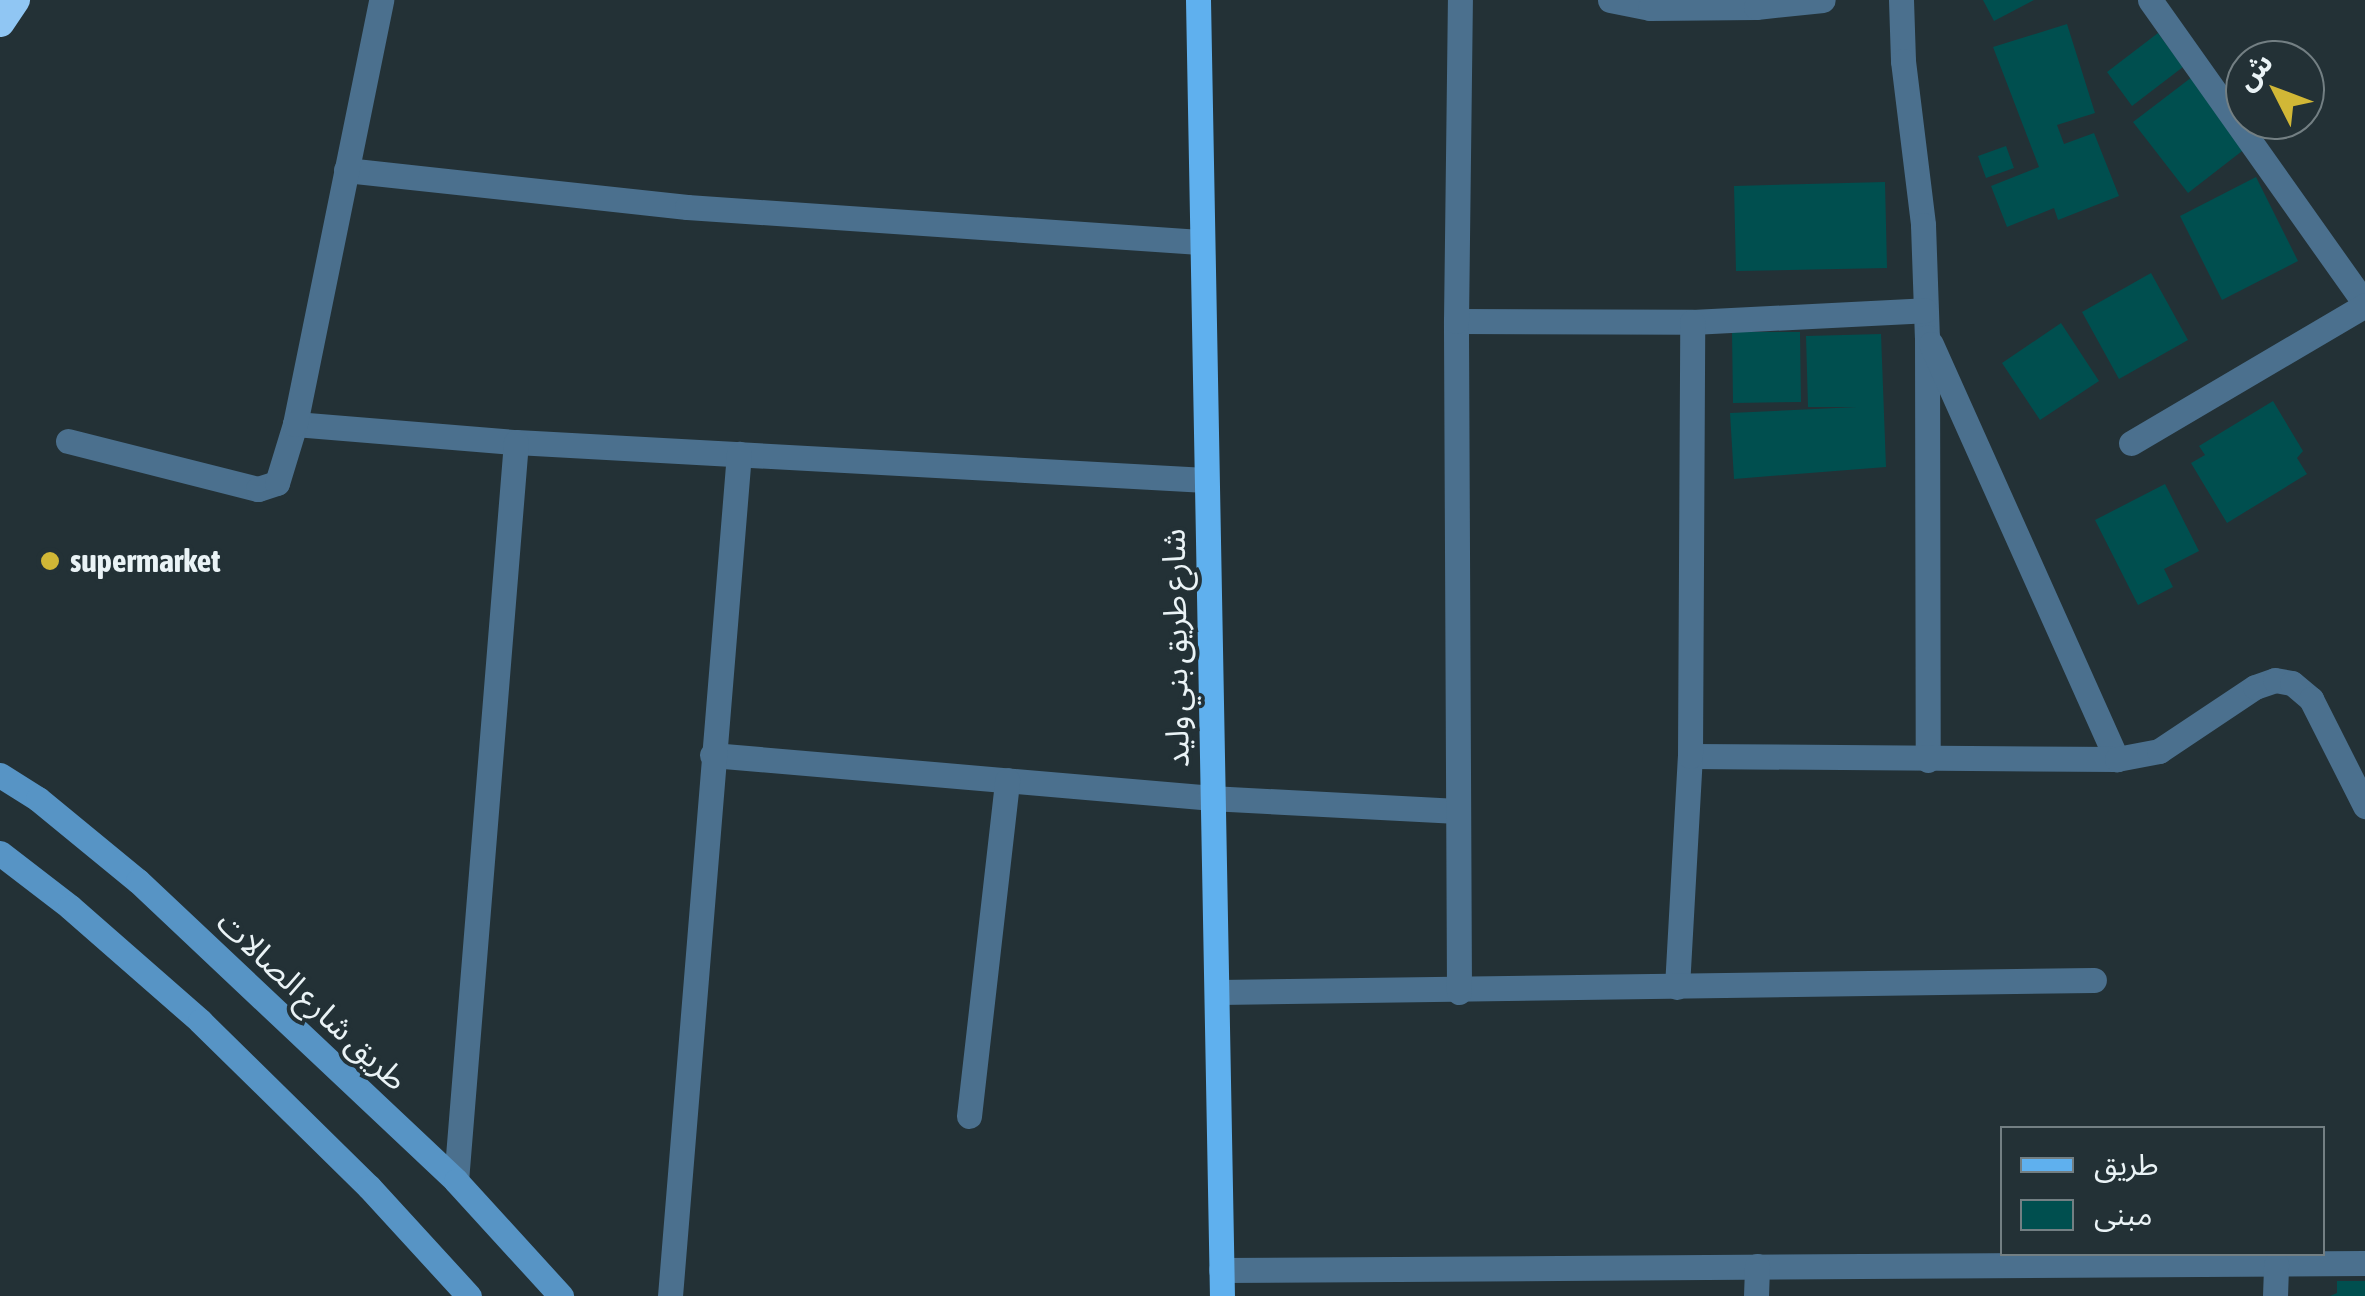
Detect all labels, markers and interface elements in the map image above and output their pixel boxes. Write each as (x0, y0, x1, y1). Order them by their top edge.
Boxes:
north arrow (2225, 40, 2325, 140)
text: ش (2229, 46, 2279, 96)
street label: شارع طريق بني وليد (1155, 528, 1197, 768)
place label: supermarket (70, 542, 220, 580)
marker: supermarket (39, 550, 61, 572)
street label: طريق شارع الصالات (209, 903, 415, 1099)
legend (2000, 1126, 2325, 1256)
text: طريق (2094, 1147, 2159, 1181)
text: مبنى (2094, 1197, 2152, 1231)

